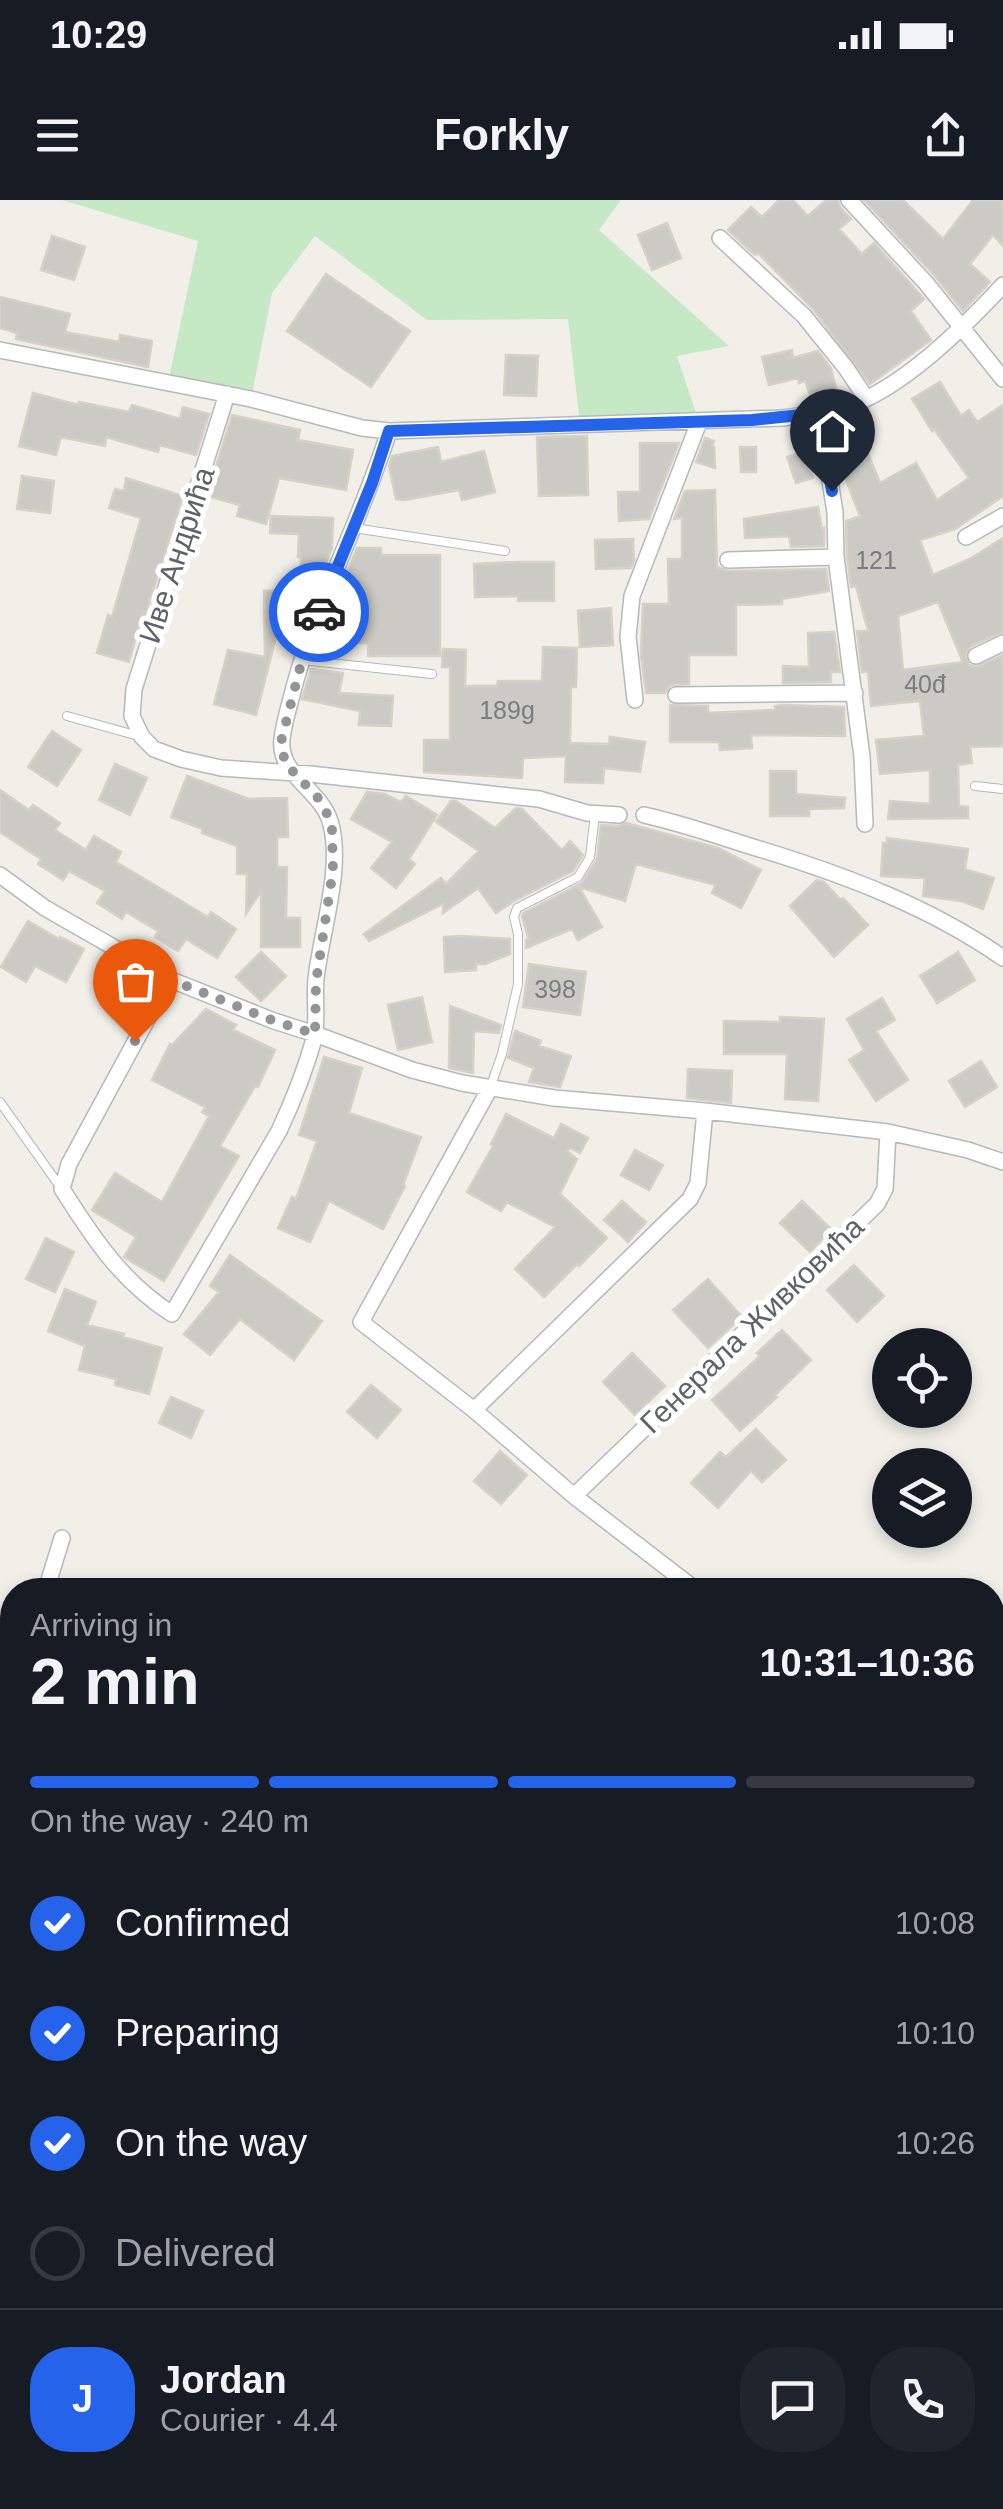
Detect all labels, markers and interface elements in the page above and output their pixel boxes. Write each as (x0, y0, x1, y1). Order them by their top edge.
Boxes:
text: 10:29 (50, 14, 147, 56)
icon: menu (30, 108, 85, 163)
icon: share (918, 108, 973, 163)
text: Forkly (434, 109, 569, 160)
pin (790, 389, 875, 492)
icon: home (805, 404, 860, 459)
street label: Иве Андрића (133, 462, 221, 647)
house number: 121 (855, 546, 897, 574)
courier (269, 562, 369, 662)
icon: car (292, 585, 347, 640)
house number: 40đ (904, 670, 946, 698)
house number: 189g (479, 696, 535, 724)
pin (93, 939, 178, 1042)
icon: bag (108, 954, 163, 1009)
house number: 398 (534, 975, 576, 1003)
street label: Генерала Живковића (633, 1210, 870, 1440)
map controls (872, 1328, 972, 1548)
button: locate (872, 1328, 972, 1428)
button: layers (872, 1448, 972, 1548)
text: Arriving in (30, 1607, 172, 1643)
text: 10:31–10:36 (759, 1642, 975, 1684)
text: 2 min (30, 1645, 200, 1718)
text: On the way · 240 m (30, 1803, 309, 1839)
icon: check (30, 1896, 85, 1951)
text: Confirmed (115, 1902, 290, 1944)
text: 10:08 (895, 1905, 975, 1941)
icon: check (30, 2006, 85, 2061)
text: Preparing (115, 2012, 280, 2054)
text: 10:10 (895, 2015, 975, 2051)
icon: check (30, 2116, 85, 2171)
text: On the way (115, 2122, 307, 2164)
text: 10:26 (895, 2125, 975, 2161)
text: Delivered (115, 2232, 276, 2274)
button: chat (740, 2347, 845, 2452)
button: phone (870, 2347, 975, 2452)
text: Jordan (160, 2359, 287, 2401)
text: J (72, 2378, 93, 2420)
text: Courier · 4.4 (160, 2402, 338, 2438)

